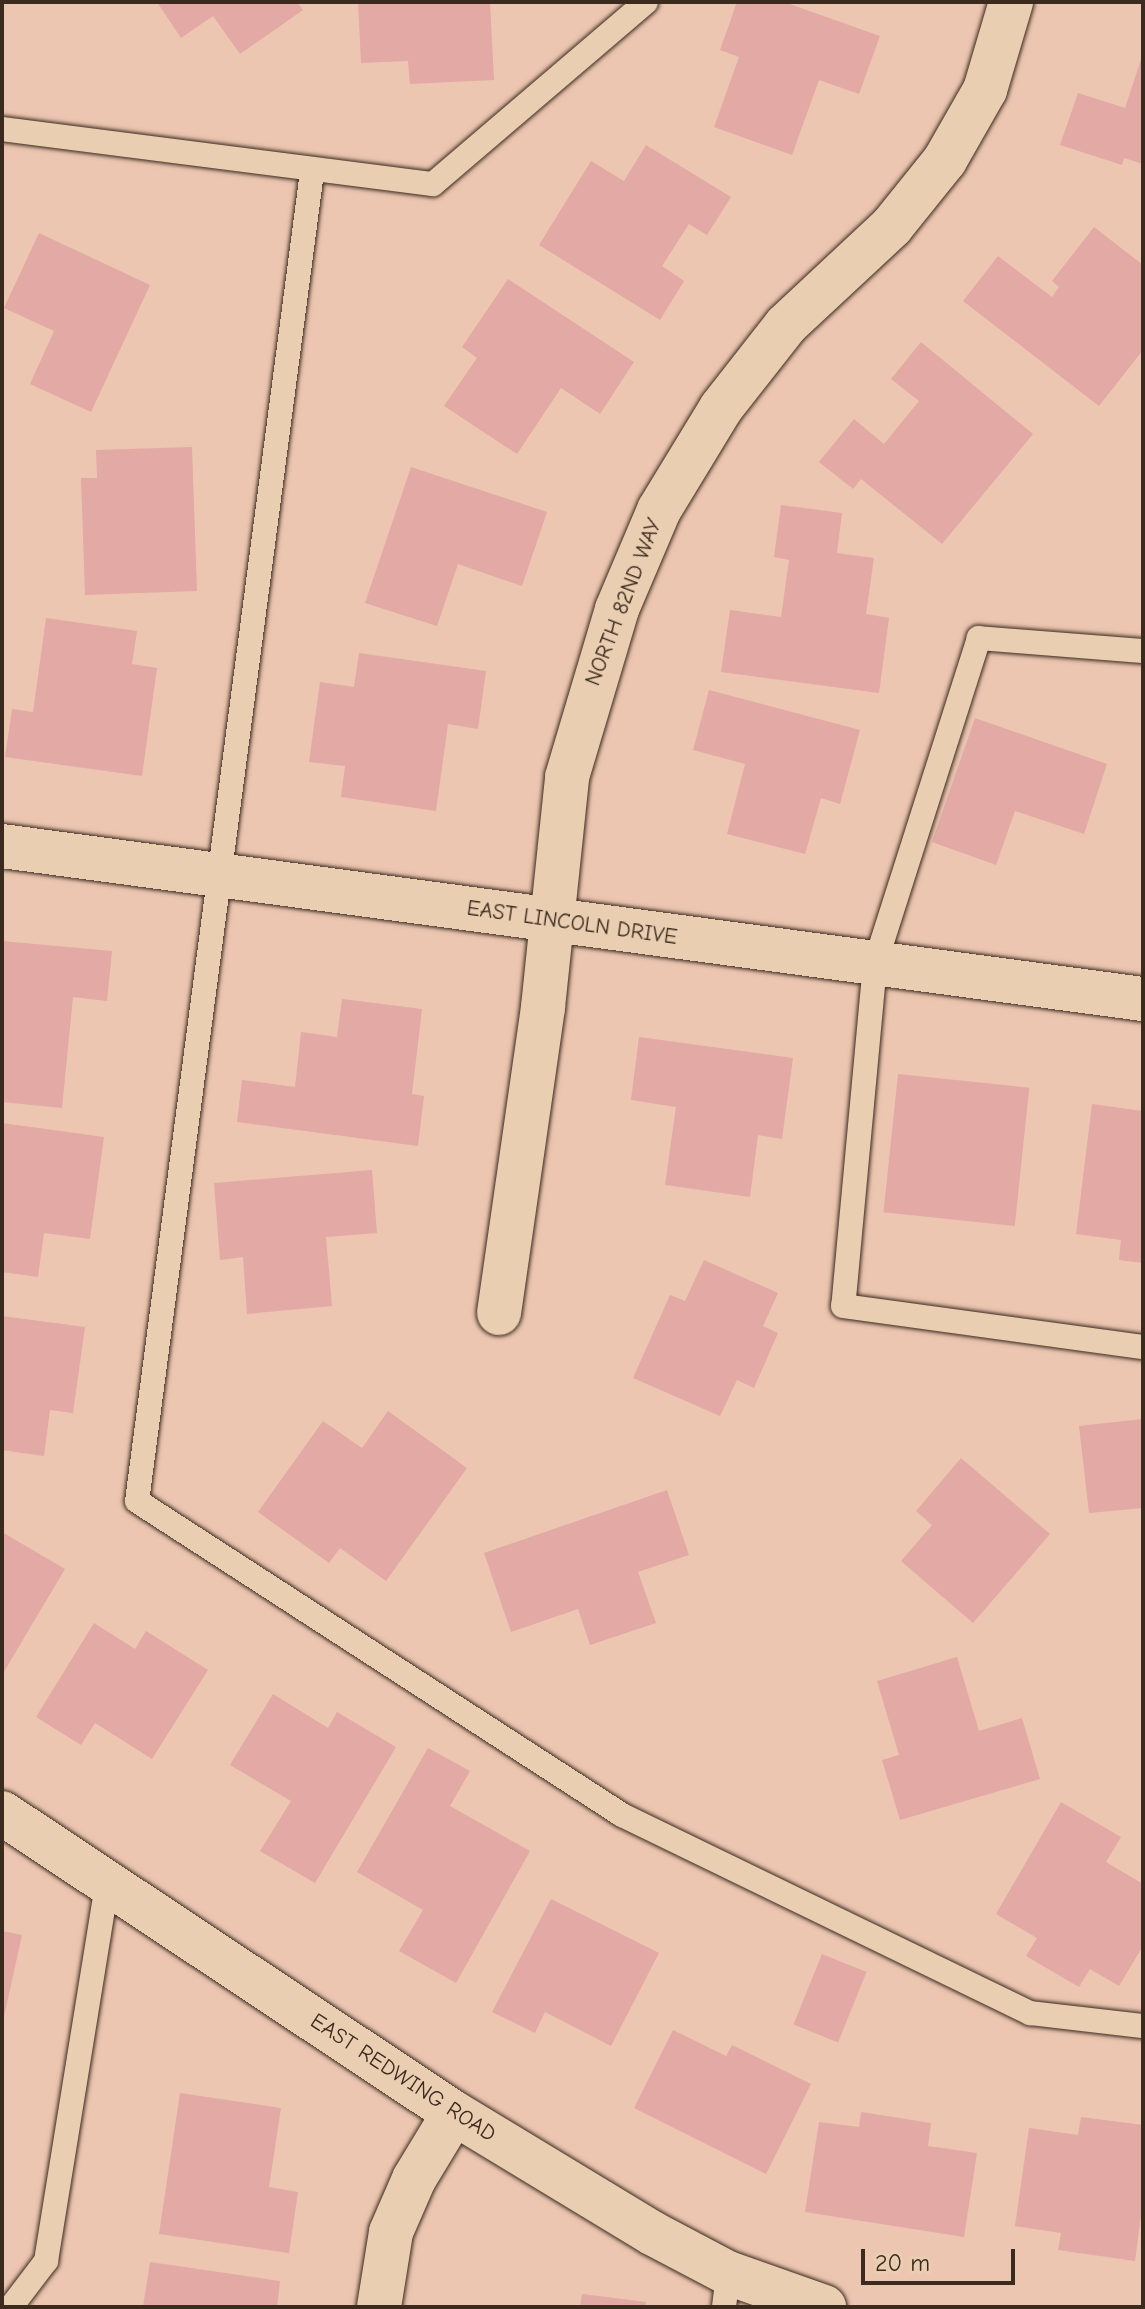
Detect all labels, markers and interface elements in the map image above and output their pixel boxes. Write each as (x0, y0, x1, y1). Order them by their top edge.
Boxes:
street label: NORTH 82ND WAY (580, 514, 668, 690)
street label: EAST LINCOLN DRIVE (465, 895, 679, 951)
street label: EAST REDWING ROAD (305, 2008, 501, 2148)
scale bar (865, 2233, 1019, 2283)
text: 20 m (875, 2249, 930, 2277)

